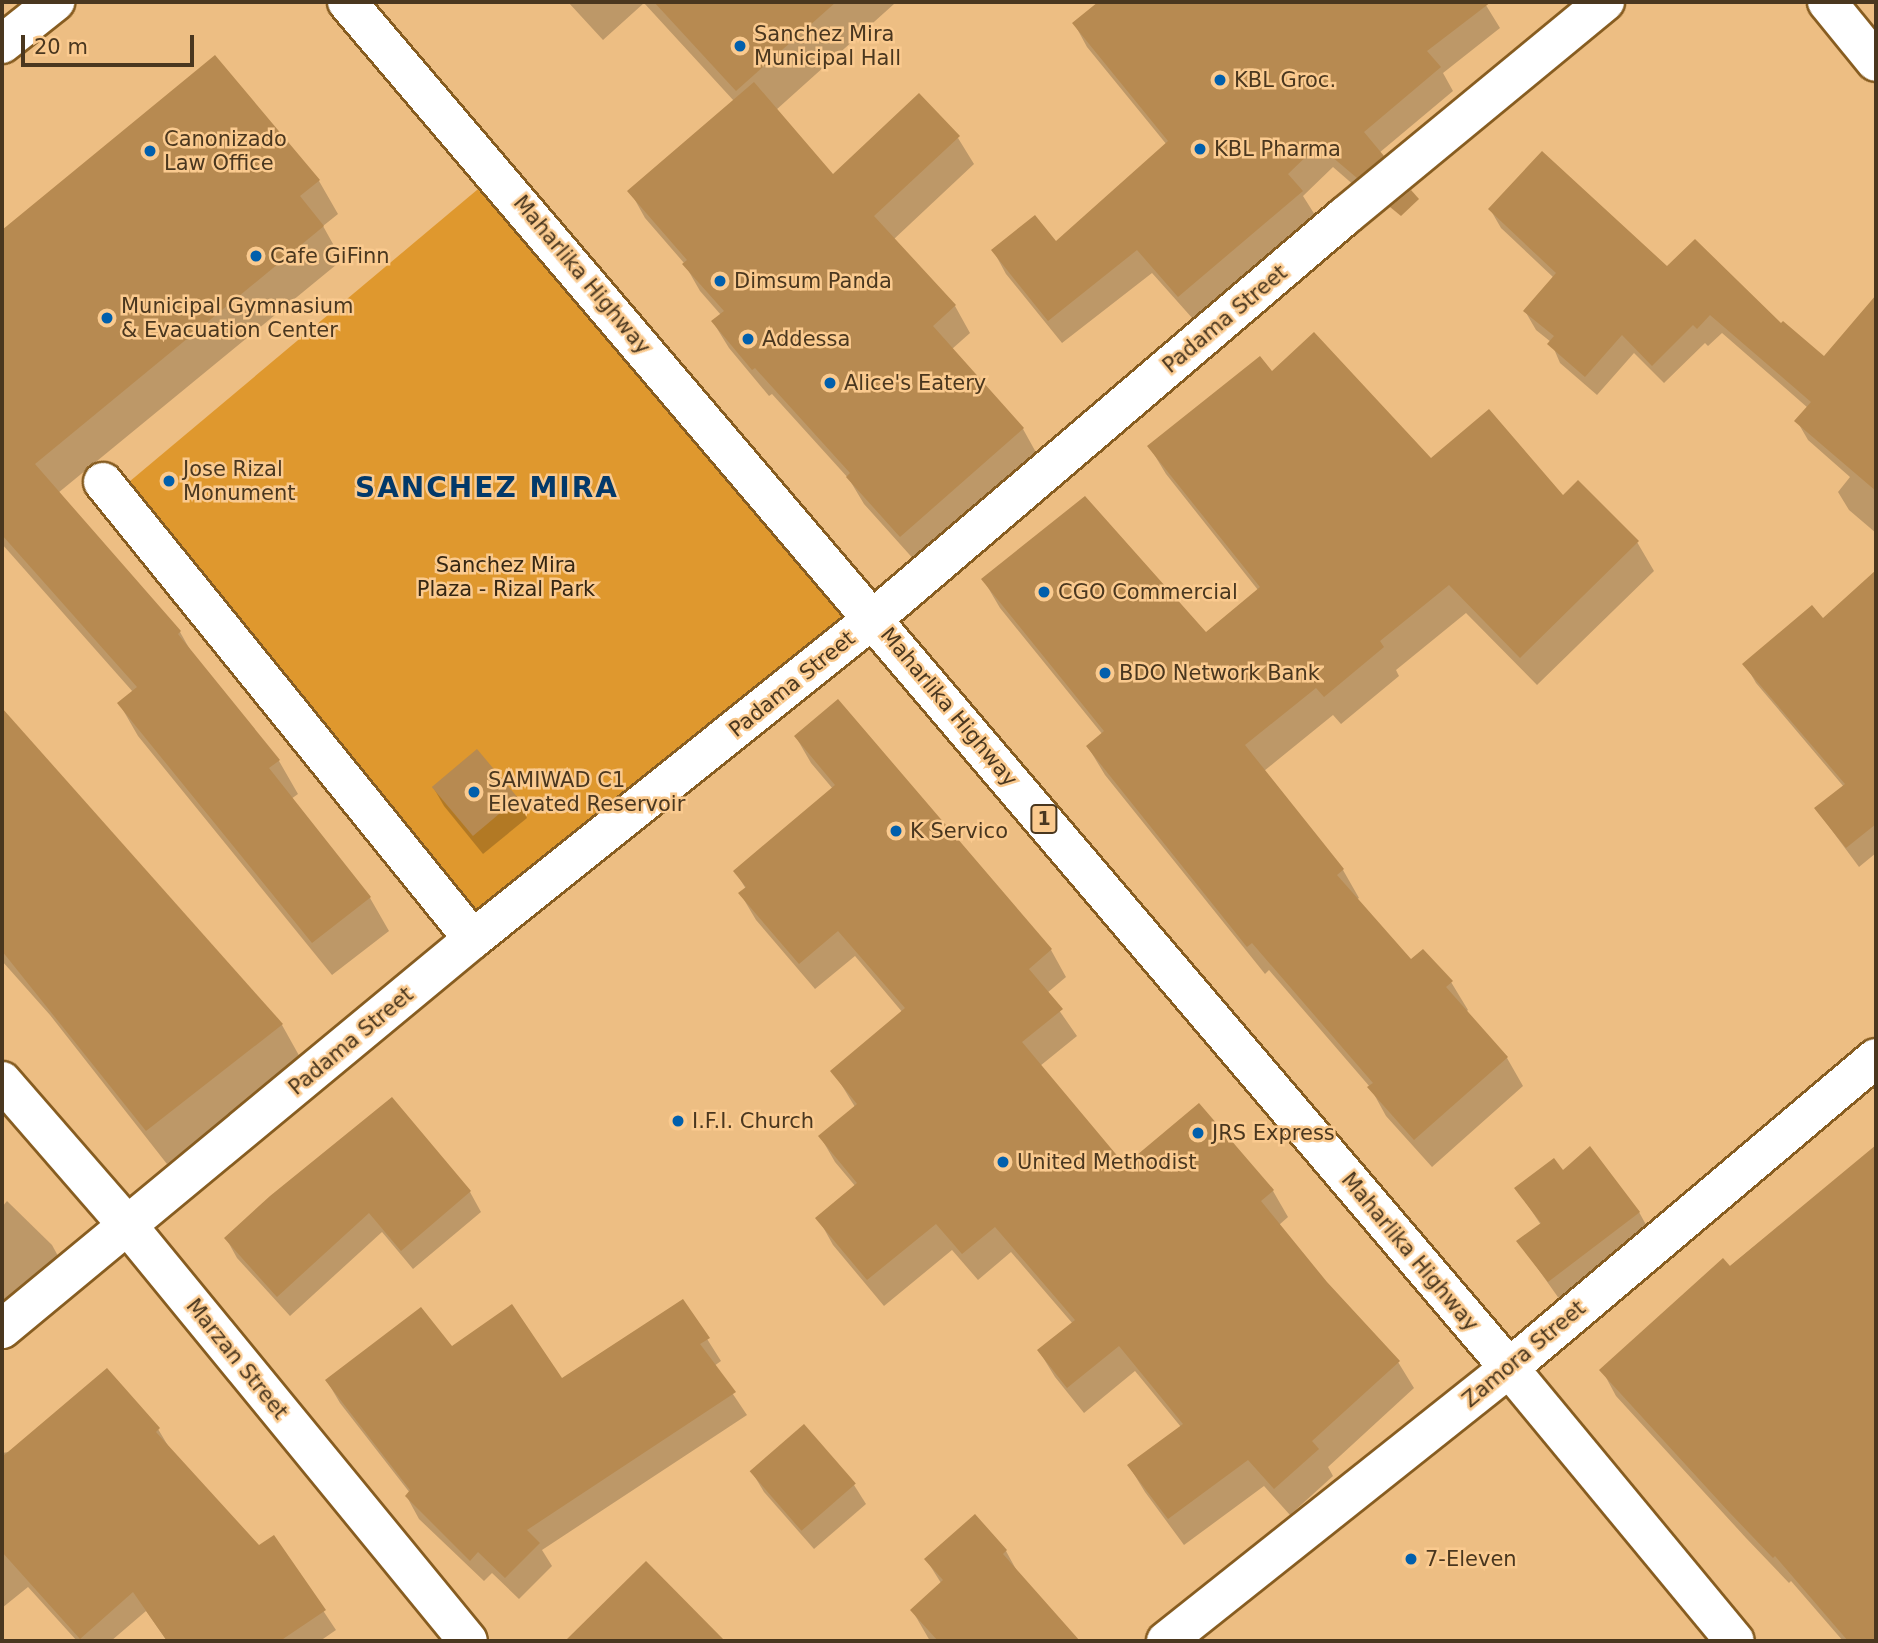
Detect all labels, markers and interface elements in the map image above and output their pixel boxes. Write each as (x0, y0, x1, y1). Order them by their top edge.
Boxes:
scale bar (24, 21, 198, 65)
place label: Sanchez Mira Municipal Hall (754, 21, 901, 71)
text: 20 m (34, 35, 88, 59)
marker: Sanchez Mira Municipal Hall (732, 38, 748, 54)
place label: KBL Groc. (1234, 67, 1336, 93)
marker: KBL Groc. (1212, 72, 1228, 88)
place label: Canonizado Law Office (164, 126, 287, 176)
place label: KBL Pharma (1214, 136, 1341, 162)
marker: KBL Pharma (1192, 141, 1208, 157)
marker: Canonizado Law Office (142, 143, 158, 159)
street label: Maharlika Highway (508, 190, 656, 360)
place label: Cafe GiFinn (270, 243, 390, 269)
marker: Cafe GiFinn (248, 248, 264, 264)
street label: Padama Street (1158, 260, 1292, 378)
place label: Dimsum Panda (734, 268, 892, 294)
marker: Dimsum Panda (712, 273, 728, 289)
place label: Municipal Gymnasium & Evacuation Center (121, 293, 354, 343)
marker: Municipal Gymnasium & Evacuation Center (99, 310, 115, 326)
place label: Addessa (762, 326, 850, 352)
marker: Addessa (740, 331, 756, 347)
place label: Alice's Eatery (844, 370, 986, 396)
marker: Alice's Eatery (822, 375, 838, 391)
place label: Jose Rizal Monument (183, 456, 296, 506)
district label: SANCHEZ MIRA (357, 471, 617, 505)
marker: Jose Rizal Monument (161, 473, 177, 489)
park label: Sanchez Mira Plaza - Rizal Park (417, 552, 595, 602)
place label: CGO Commercial (1058, 579, 1238, 605)
marker: CGO Commercial (1036, 584, 1052, 600)
street label: Maharlika Highway (875, 622, 1023, 792)
street label: Padama Street (724, 626, 860, 742)
place label: BDO Network Bank (1119, 660, 1320, 686)
marker: BDO Network Bank (1097, 665, 1113, 681)
place label: SAMIWAD C1 Elevated Reservoir (488, 767, 685, 817)
marker: SAMIWAD C1 Elevated Reservoir (466, 784, 482, 800)
road number: 1 (1030, 804, 1058, 834)
place label: K Servico (910, 818, 1008, 844)
marker: K Servico (888, 823, 904, 839)
street label: Padama Street (284, 982, 418, 1100)
place label: I.F.I. Church (692, 1108, 814, 1134)
marker: I.F.I. Church (670, 1113, 686, 1129)
place label: JRS Express (1212, 1120, 1335, 1146)
marker: JRS Express (1190, 1125, 1206, 1141)
place label: United Methodist (1017, 1149, 1196, 1175)
marker: United Methodist (995, 1154, 1011, 1170)
street label: Maharlika Highway (1336, 1167, 1484, 1337)
street label: Marzan Street (181, 1294, 293, 1424)
street label: Zamora Street (1457, 1295, 1591, 1413)
place label: 7-Eleven (1425, 1546, 1517, 1572)
marker: 7-Eleven (1403, 1551, 1419, 1567)

